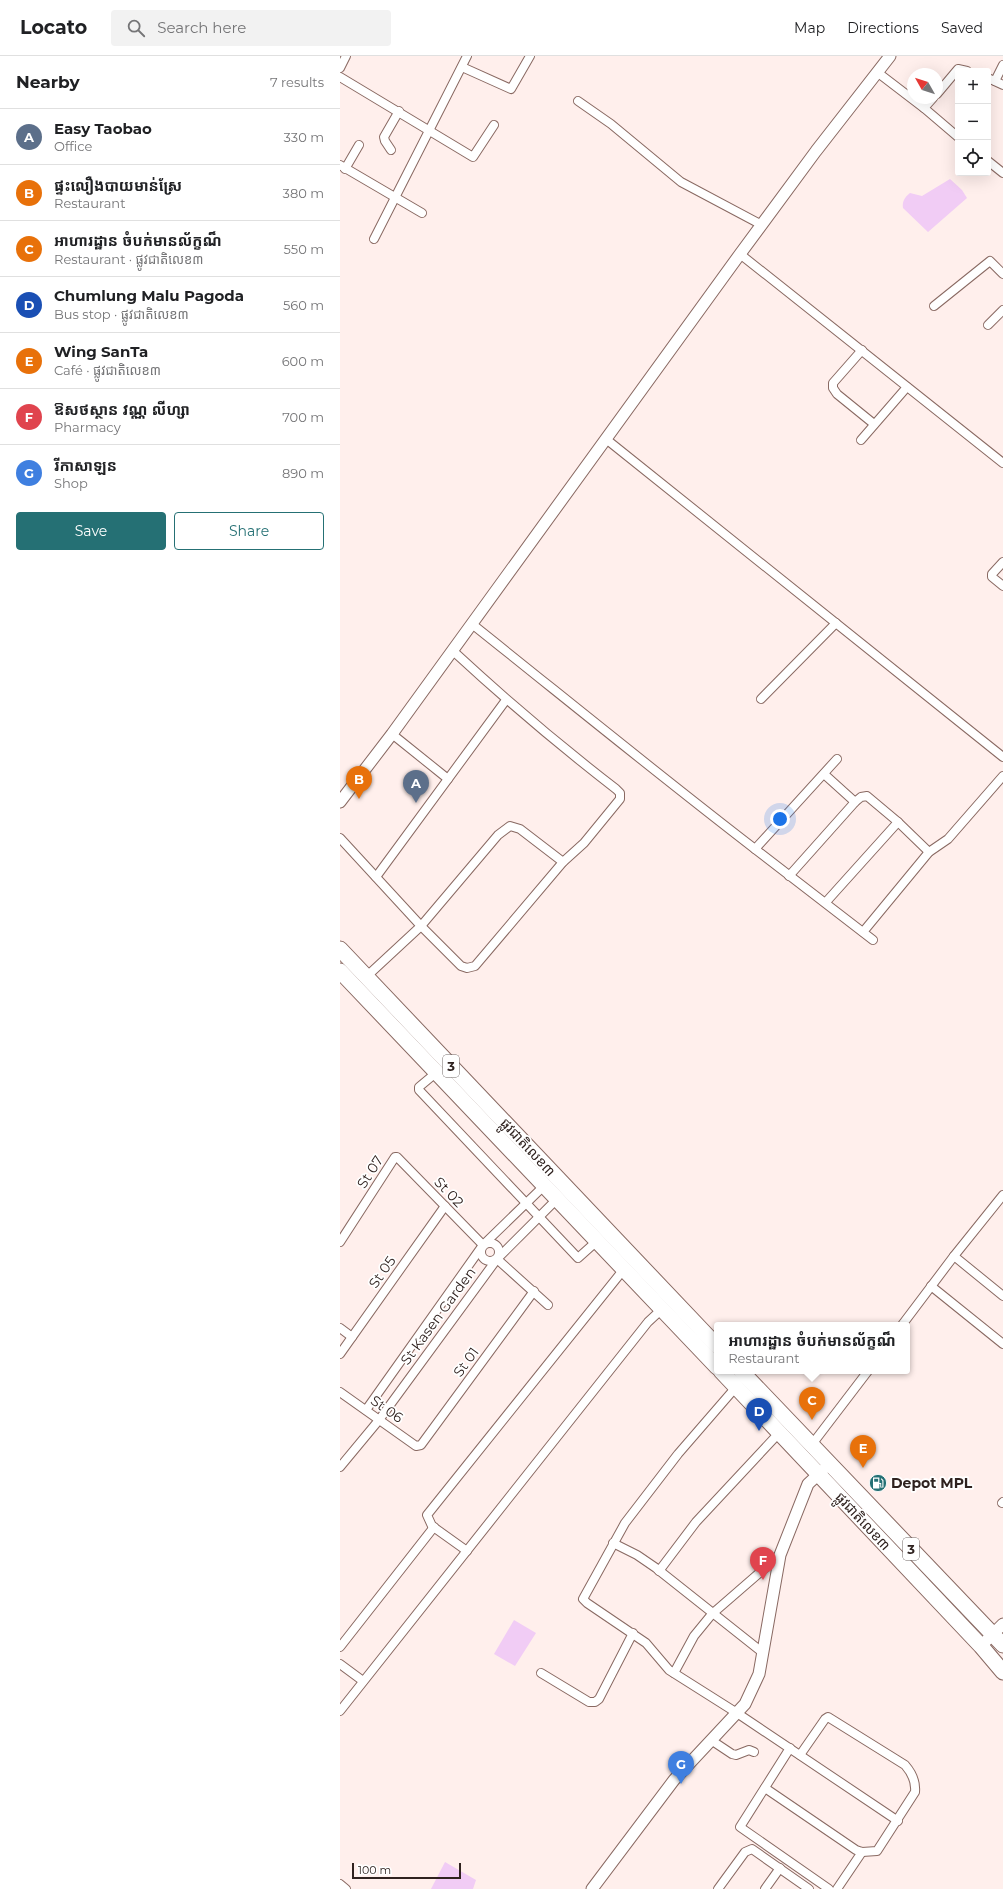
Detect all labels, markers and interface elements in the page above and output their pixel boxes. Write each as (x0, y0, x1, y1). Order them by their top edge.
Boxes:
search box (111, 10, 391, 46)
text: Locato (20, 16, 87, 39)
icon: search (125, 17, 147, 39)
text: Search here (157, 18, 246, 37)
text: Map (794, 19, 825, 37)
text: Directions (847, 19, 919, 37)
text: Saved (941, 19, 983, 37)
north arrow (907, 68, 943, 104)
map controls (955, 68, 991, 176)
button: + (955, 68, 991, 104)
text: Nearby (16, 72, 80, 92)
text: 7 results (270, 74, 324, 90)
button: − (955, 104, 991, 140)
text: Easy Taobao (54, 119, 152, 138)
text: A (24, 129, 34, 145)
text: 330 m (284, 129, 324, 145)
text: Office (54, 138, 92, 154)
button: locate (955, 140, 991, 176)
text: ផ្ទះលឿងបាយមាន់ស្រែ (54, 176, 182, 195)
text: B (24, 185, 34, 201)
text: 380 m (283, 185, 324, 201)
text: Restaurant (54, 195, 125, 211)
text: អាហារដ្ឋាន ចំបក់មានល័ក្ខណ៏ (54, 231, 222, 250)
text: C (24, 241, 34, 257)
text: 550 m (284, 241, 324, 257)
text: Restaurant · ផ្លូវជាតិលេខ៣ (54, 251, 204, 267)
text: Chumlung Malu Pagoda (54, 286, 244, 305)
text: D (24, 297, 34, 313)
text: 560 m (283, 297, 324, 313)
text: Bus stop · ផ្លូវជាតិលេខ៣ (54, 306, 189, 322)
text: Wing SanTa (54, 342, 148, 361)
text: E (25, 353, 33, 369)
text: 600 m (282, 353, 324, 369)
text: Café · ផ្លូវជាតិលេខ៣ (54, 362, 161, 378)
text: ឱសថស្ថាន វណ្ណ លីហ្សា (54, 400, 190, 419)
text: F (25, 409, 33, 425)
text: 700 m (282, 409, 324, 425)
text: Pharmacy (54, 419, 121, 435)
text: រីកាសាឡន (54, 456, 117, 475)
text: G (24, 465, 34, 481)
text: 890 m (282, 465, 324, 481)
text: Shop (54, 475, 88, 491)
button: Save (16, 512, 166, 550)
button: Share (174, 512, 324, 550)
pin: B (346, 766, 372, 799)
pin: A (403, 770, 429, 803)
your location (770, 809, 790, 829)
road number: 3 (443, 1055, 459, 1077)
street label: ផ្លូវជាតិលេខ៣ (494, 1114, 560, 1182)
street label: St 07 (353, 1152, 387, 1192)
street label: St 02 (430, 1173, 468, 1211)
street label: St 05 (365, 1252, 399, 1292)
street label: St Kasen Garden (397, 1264, 479, 1368)
popup (714, 1322, 910, 1374)
text: អាហារដ្ឋាន ចំបក់មានល័ក្ខណ៏ (728, 1331, 896, 1350)
street label: St 01 (449, 1344, 483, 1380)
text: Restaurant (728, 1350, 800, 1366)
pin: C (799, 1387, 825, 1420)
street label: St 06 (367, 1391, 407, 1427)
pin: D (746, 1398, 772, 1431)
pin: E (850, 1435, 876, 1468)
fuel station icon: Depot MPL (868, 1473, 888, 1493)
place label: Depot MPL (891, 1474, 973, 1492)
street label: ផ្លូវជាតិលេខ៣ (829, 1488, 895, 1556)
road number: 3 (903, 1538, 919, 1560)
pin: F (750, 1547, 776, 1580)
pin: G (668, 1751, 694, 1784)
scale bar (352, 1861, 461, 1880)
text: 100 m (358, 1863, 391, 1877)

